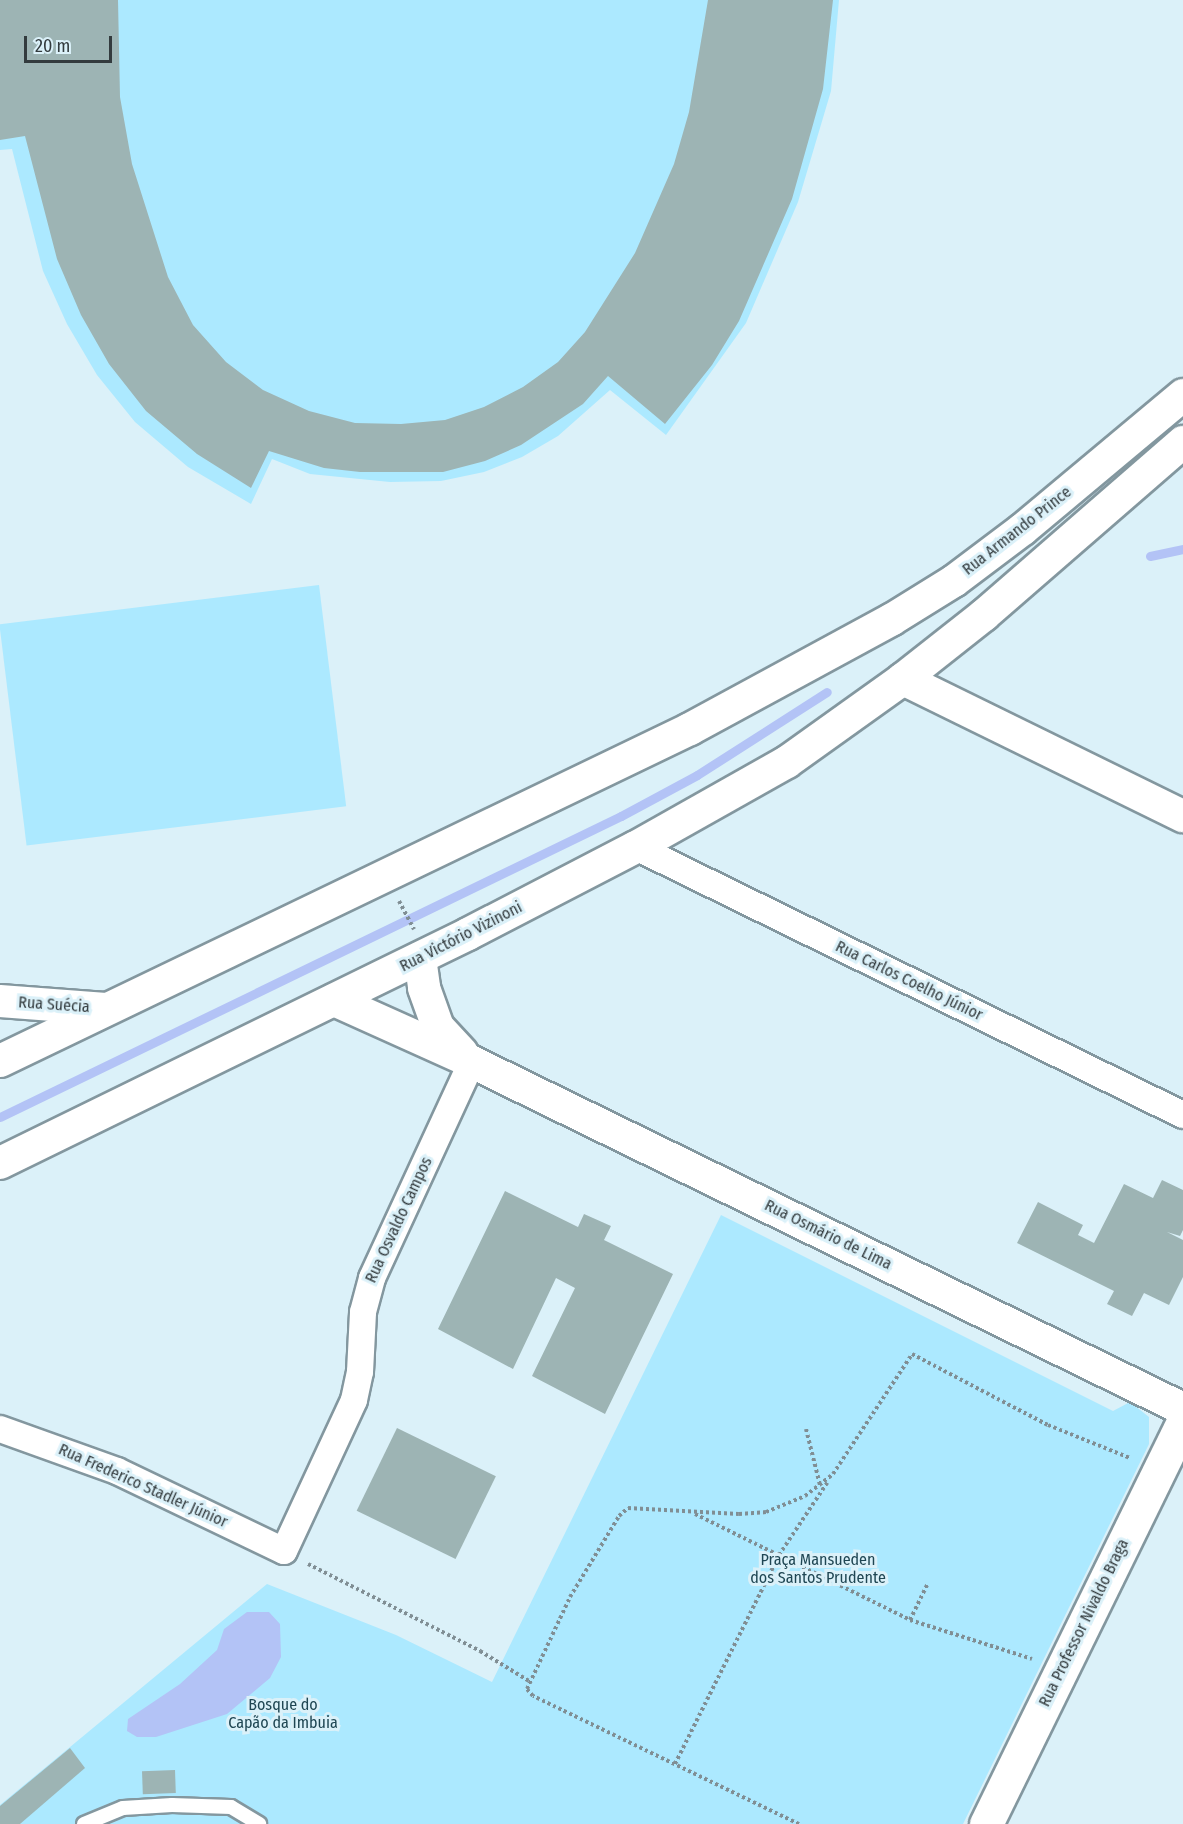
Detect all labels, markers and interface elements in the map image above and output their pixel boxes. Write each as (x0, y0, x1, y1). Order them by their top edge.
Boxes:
scale bar (27, 24, 116, 62)
text: 20 m (35, 35, 70, 57)
street label: Rua Armando Prince (959, 483, 1075, 579)
street label: Rua Victório Vizinoni (397, 898, 525, 976)
street label: Rua Carlos Coelho Júnior (832, 937, 986, 1025)
street label: Rua Suécia (18, 993, 90, 1017)
street label: Rua Osvaldo Campos (361, 1154, 437, 1286)
street label: Rua Osmário de Lima (761, 1196, 895, 1274)
street label: Rua Frederico Stadler Júnior (55, 1440, 231, 1532)
street label: Rua Professor Nivaldo Braga (1035, 1536, 1133, 1710)
park label: Praça Mansueden dos Santos Prudente (750, 1550, 886, 1588)
park label: Bosque do Capão da Imbuia (228, 1695, 338, 1733)

